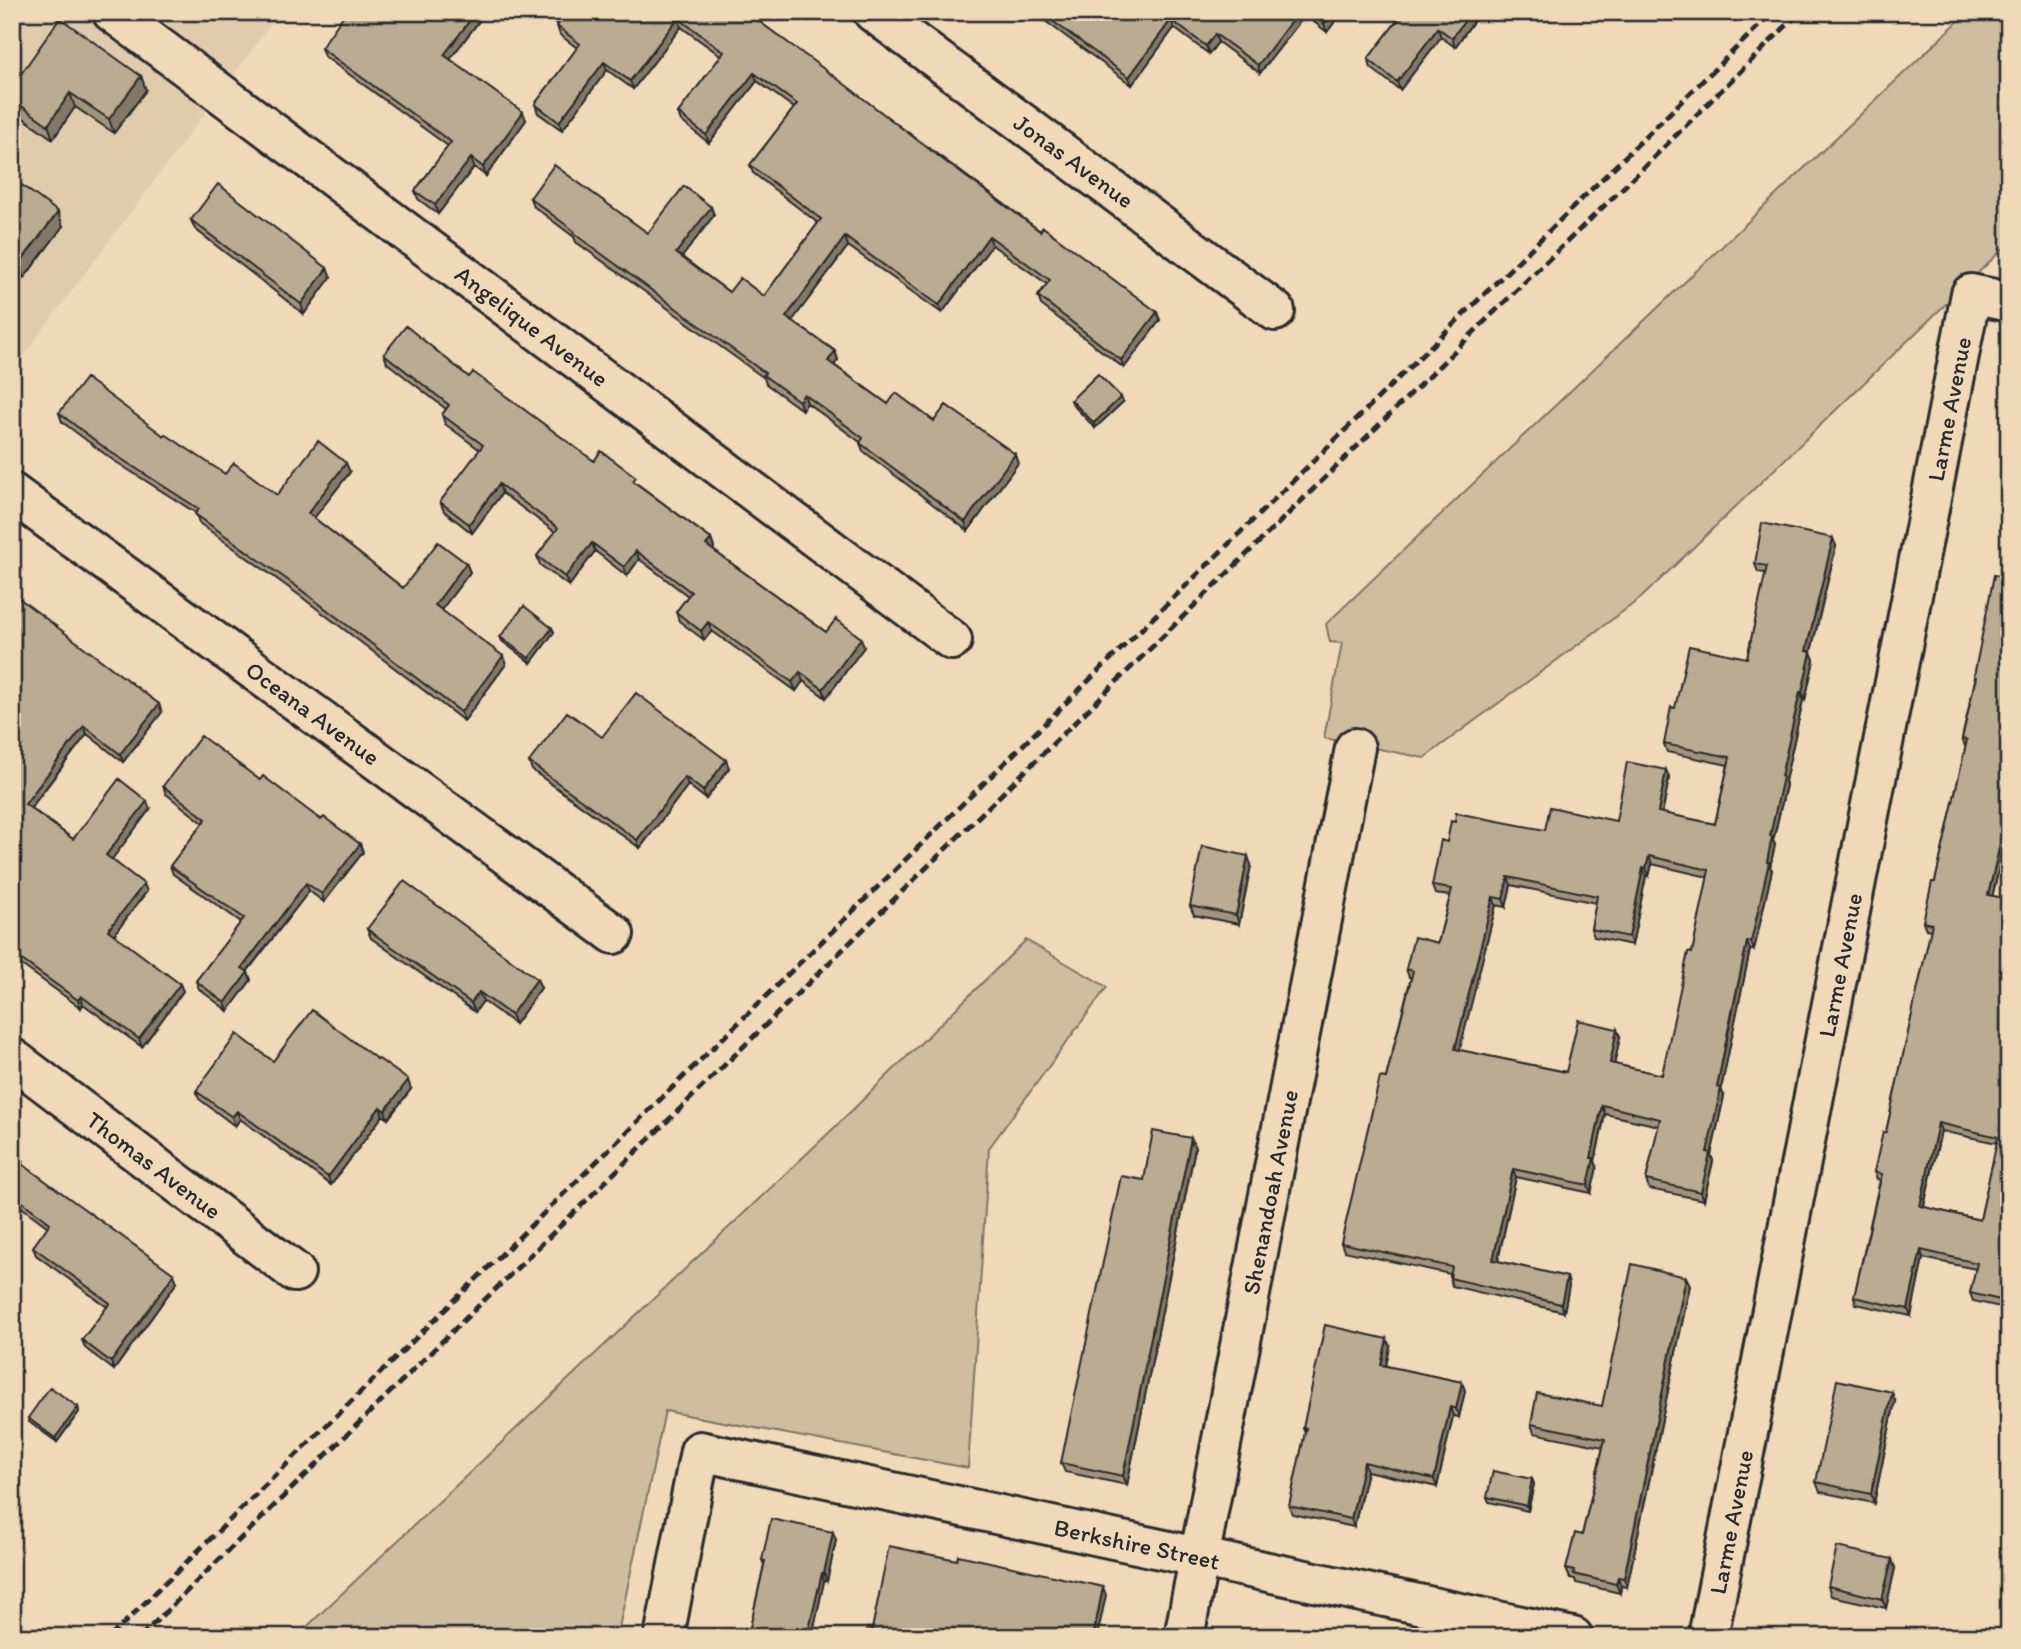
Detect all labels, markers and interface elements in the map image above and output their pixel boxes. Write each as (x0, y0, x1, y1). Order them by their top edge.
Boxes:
street label: Jonas Avenue (1008, 108, 1140, 214)
street label: Angelique Avenue (450, 259, 614, 393)
street label: Larme Avenue (1921, 334, 1977, 484)
street label: Oceana Avenue (240, 655, 386, 771)
street label: Larme Avenue (1812, 890, 1868, 1040)
street label: Shenandoah Avenue (1236, 1087, 1304, 1297)
street label: Thomas Avenue (81, 1105, 227, 1225)
street label: Larme Avenue (1703, 1447, 1759, 1597)
street label: Berkshire Street (1052, 1512, 1222, 1576)

